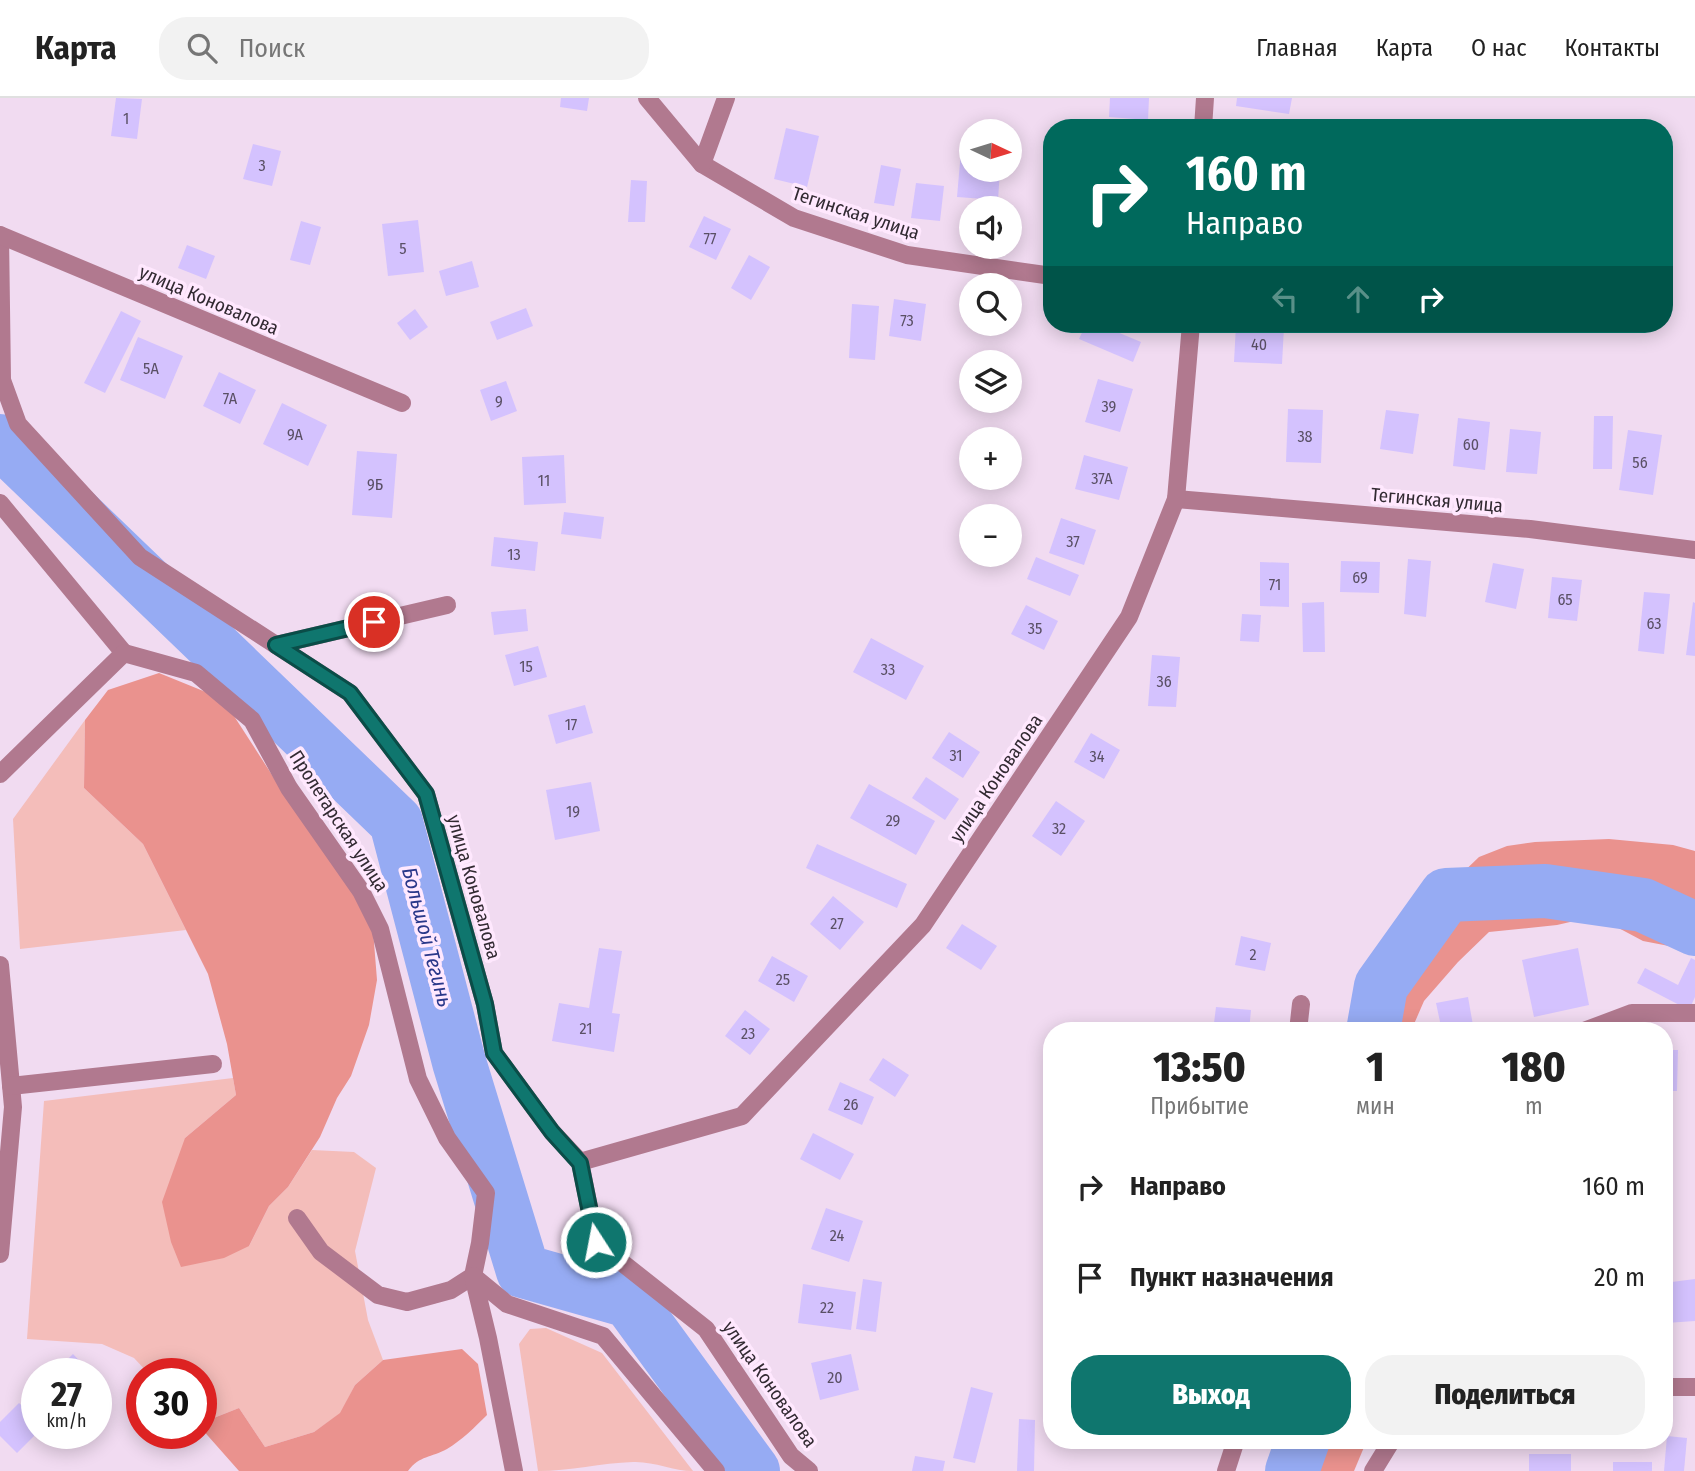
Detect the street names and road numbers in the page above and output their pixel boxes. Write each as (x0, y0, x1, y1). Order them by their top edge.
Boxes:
street label: Тегинская улица (789, 182, 923, 244)
street label: улица Коновалова (136, 260, 282, 340)
street label: Тегинская улица (1370, 483, 1504, 517)
street label: улица Коновалова (945, 710, 1047, 846)
street label: Пролетарская улица (285, 746, 393, 896)
street label: улица Коновалова (442, 812, 506, 962)
street label: улица Коновалова (718, 1316, 822, 1452)

